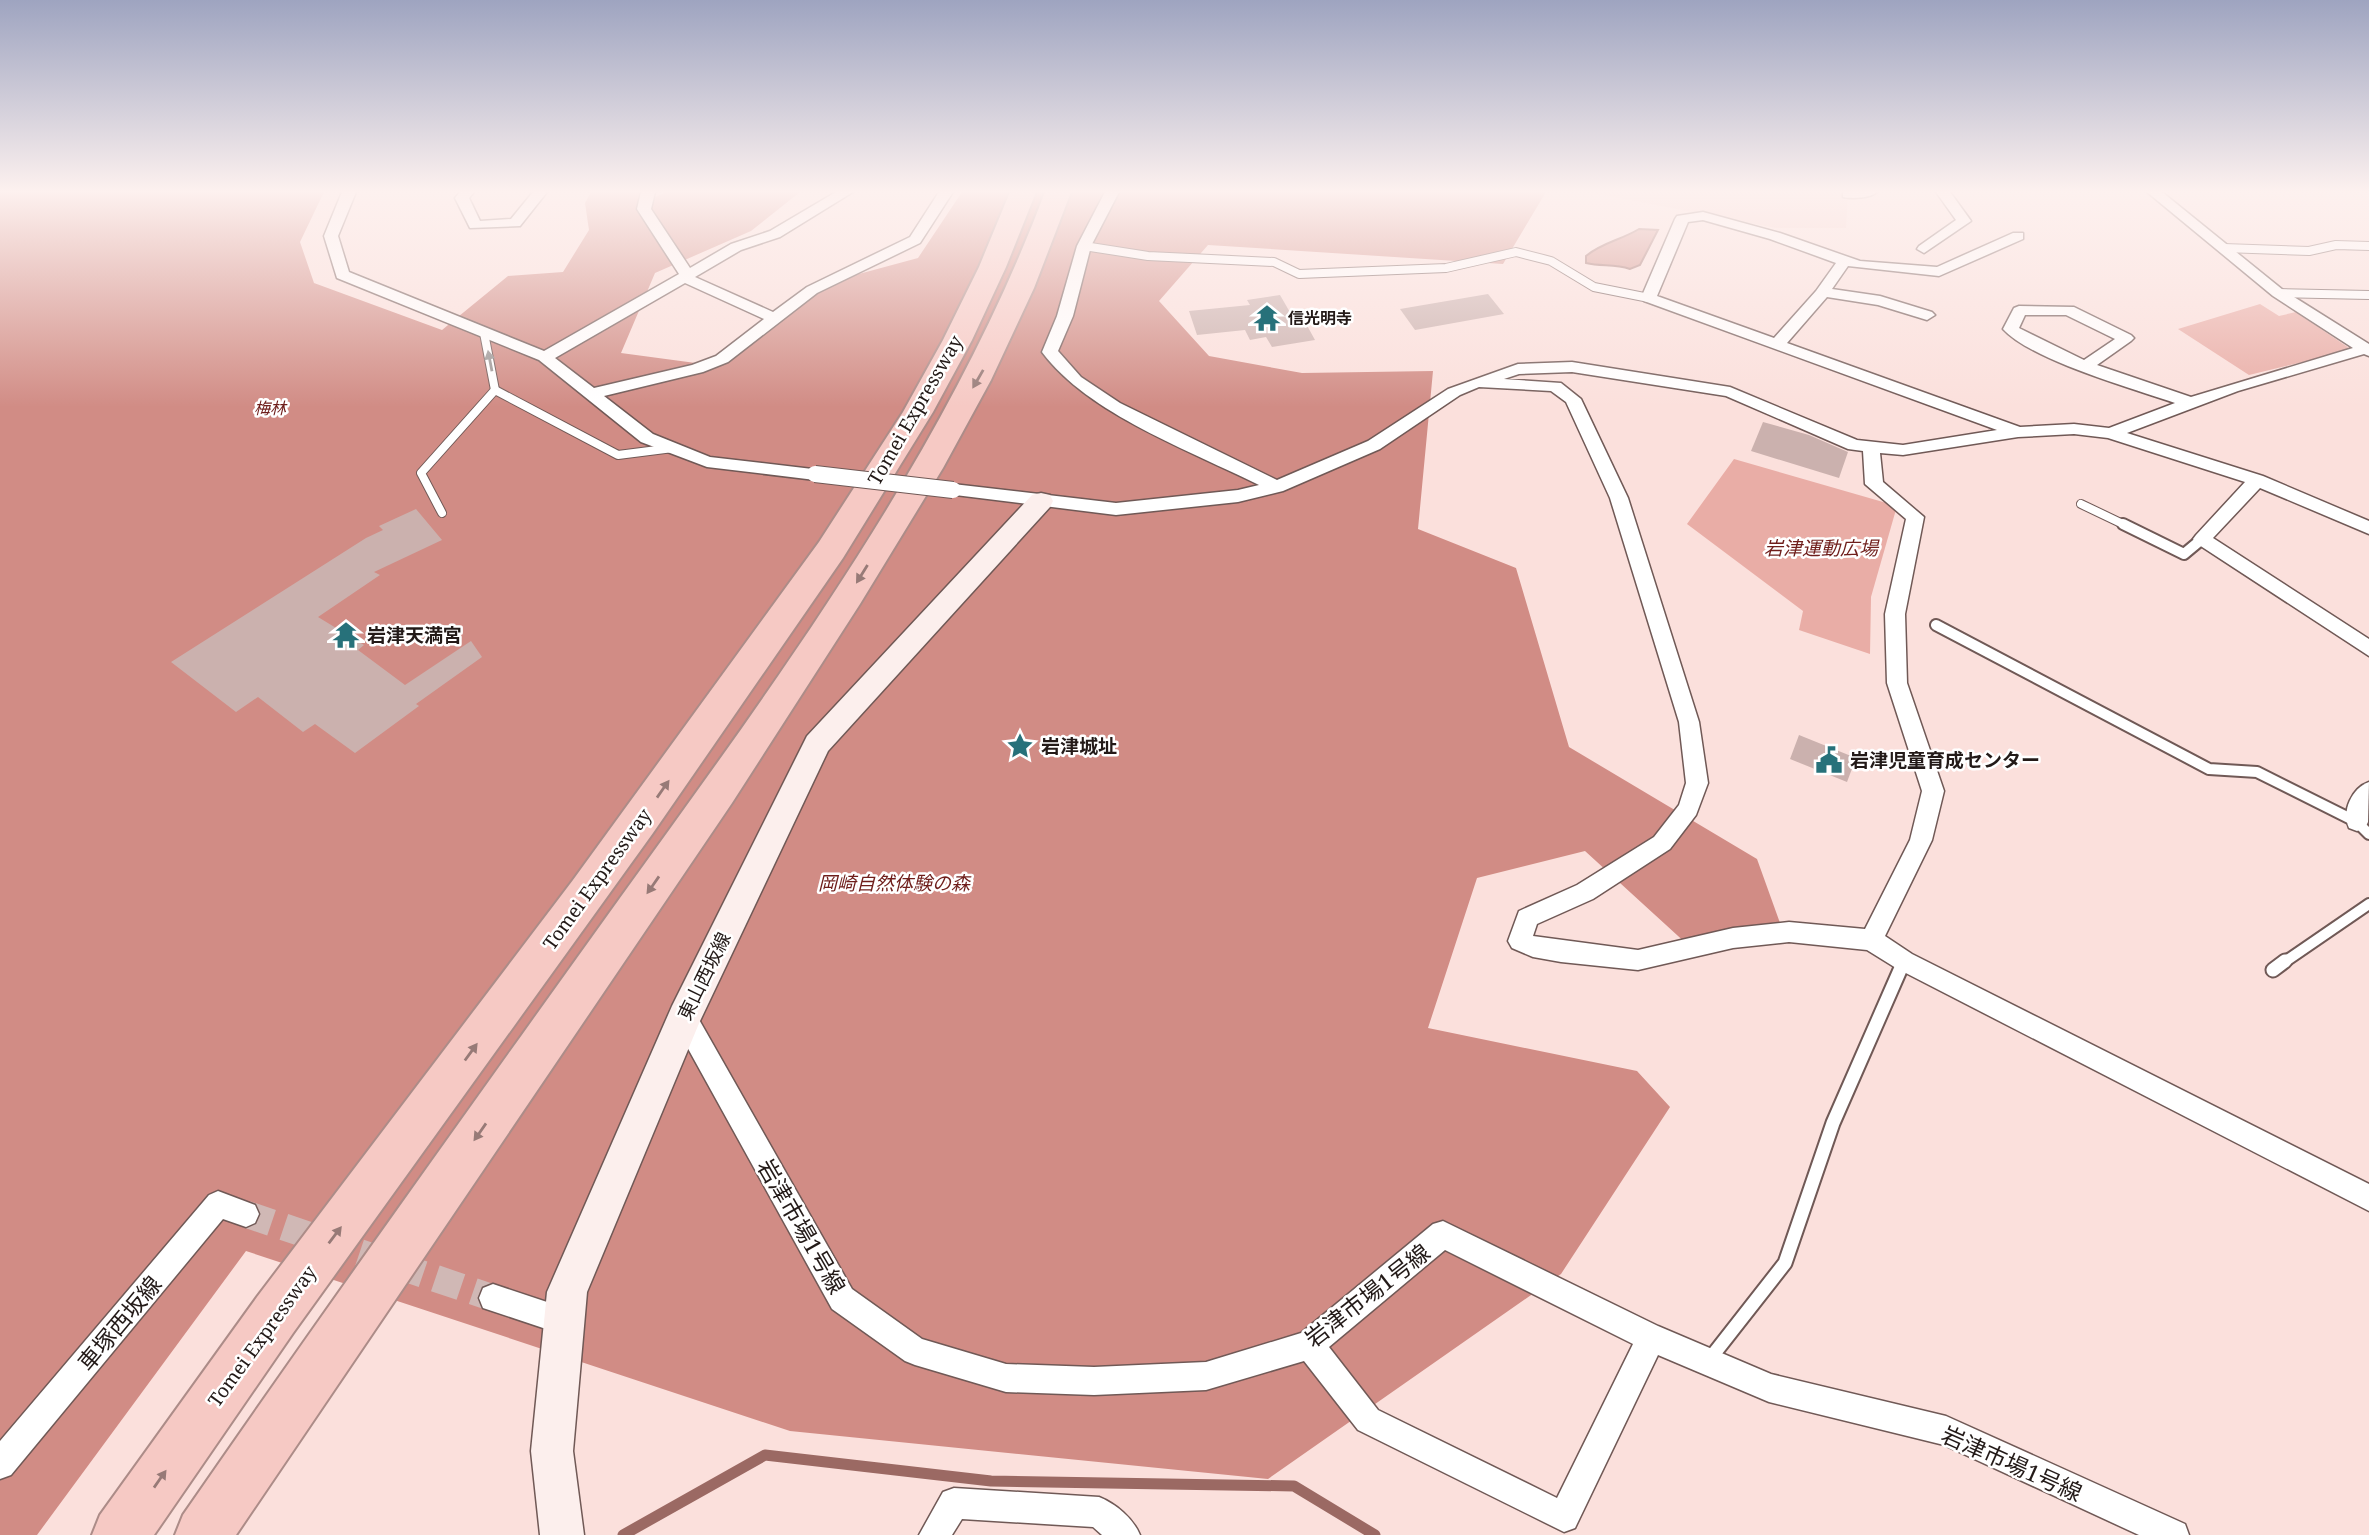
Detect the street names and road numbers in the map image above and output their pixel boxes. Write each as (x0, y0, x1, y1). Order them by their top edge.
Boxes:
street label: Tomei Expressway (861, 330, 969, 490)
street label: Tomei Expressway (537, 803, 657, 955)
street label: 東山西坂線 (671, 928, 737, 1024)
street label: 岩津市場1号線 (750, 1153, 854, 1299)
street label: 岩津市場1号線 (1298, 1236, 1436, 1354)
street label: Tomei Expressway (202, 1260, 322, 1412)
street label: 車塚西坂線 (70, 1269, 168, 1377)
street label: 岩津市場1号線 (1937, 1418, 2087, 1508)

